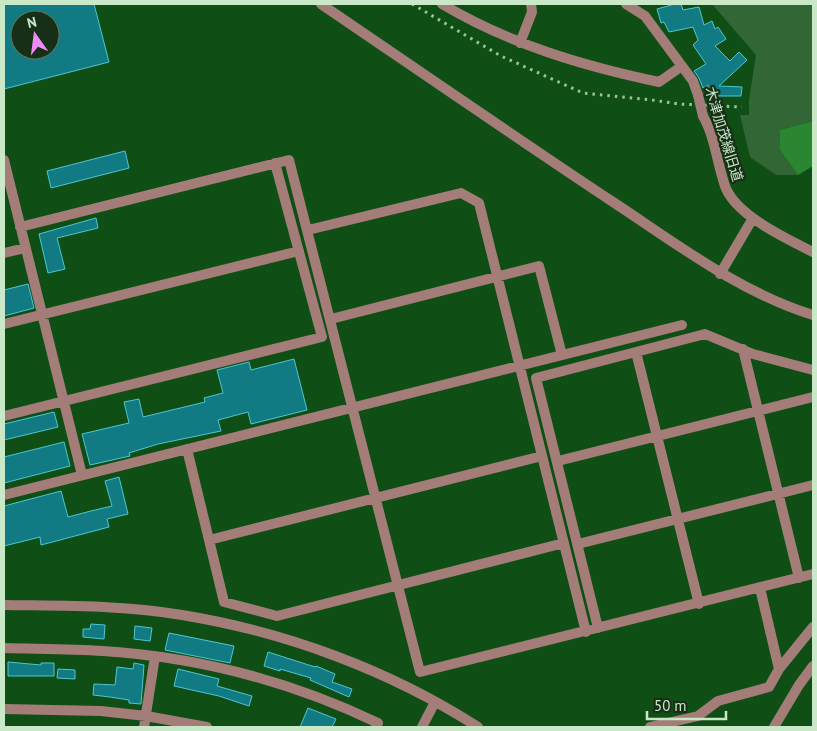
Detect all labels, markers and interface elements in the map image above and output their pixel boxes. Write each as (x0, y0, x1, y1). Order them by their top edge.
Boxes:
north arrow (10, 10, 60, 60)
text: N (25, 13, 38, 32)
street label: 木津加茂線旧道 (701, 85, 747, 183)
scale bar (647, 688, 726, 720)
text: 50 m (654, 696, 687, 715)

